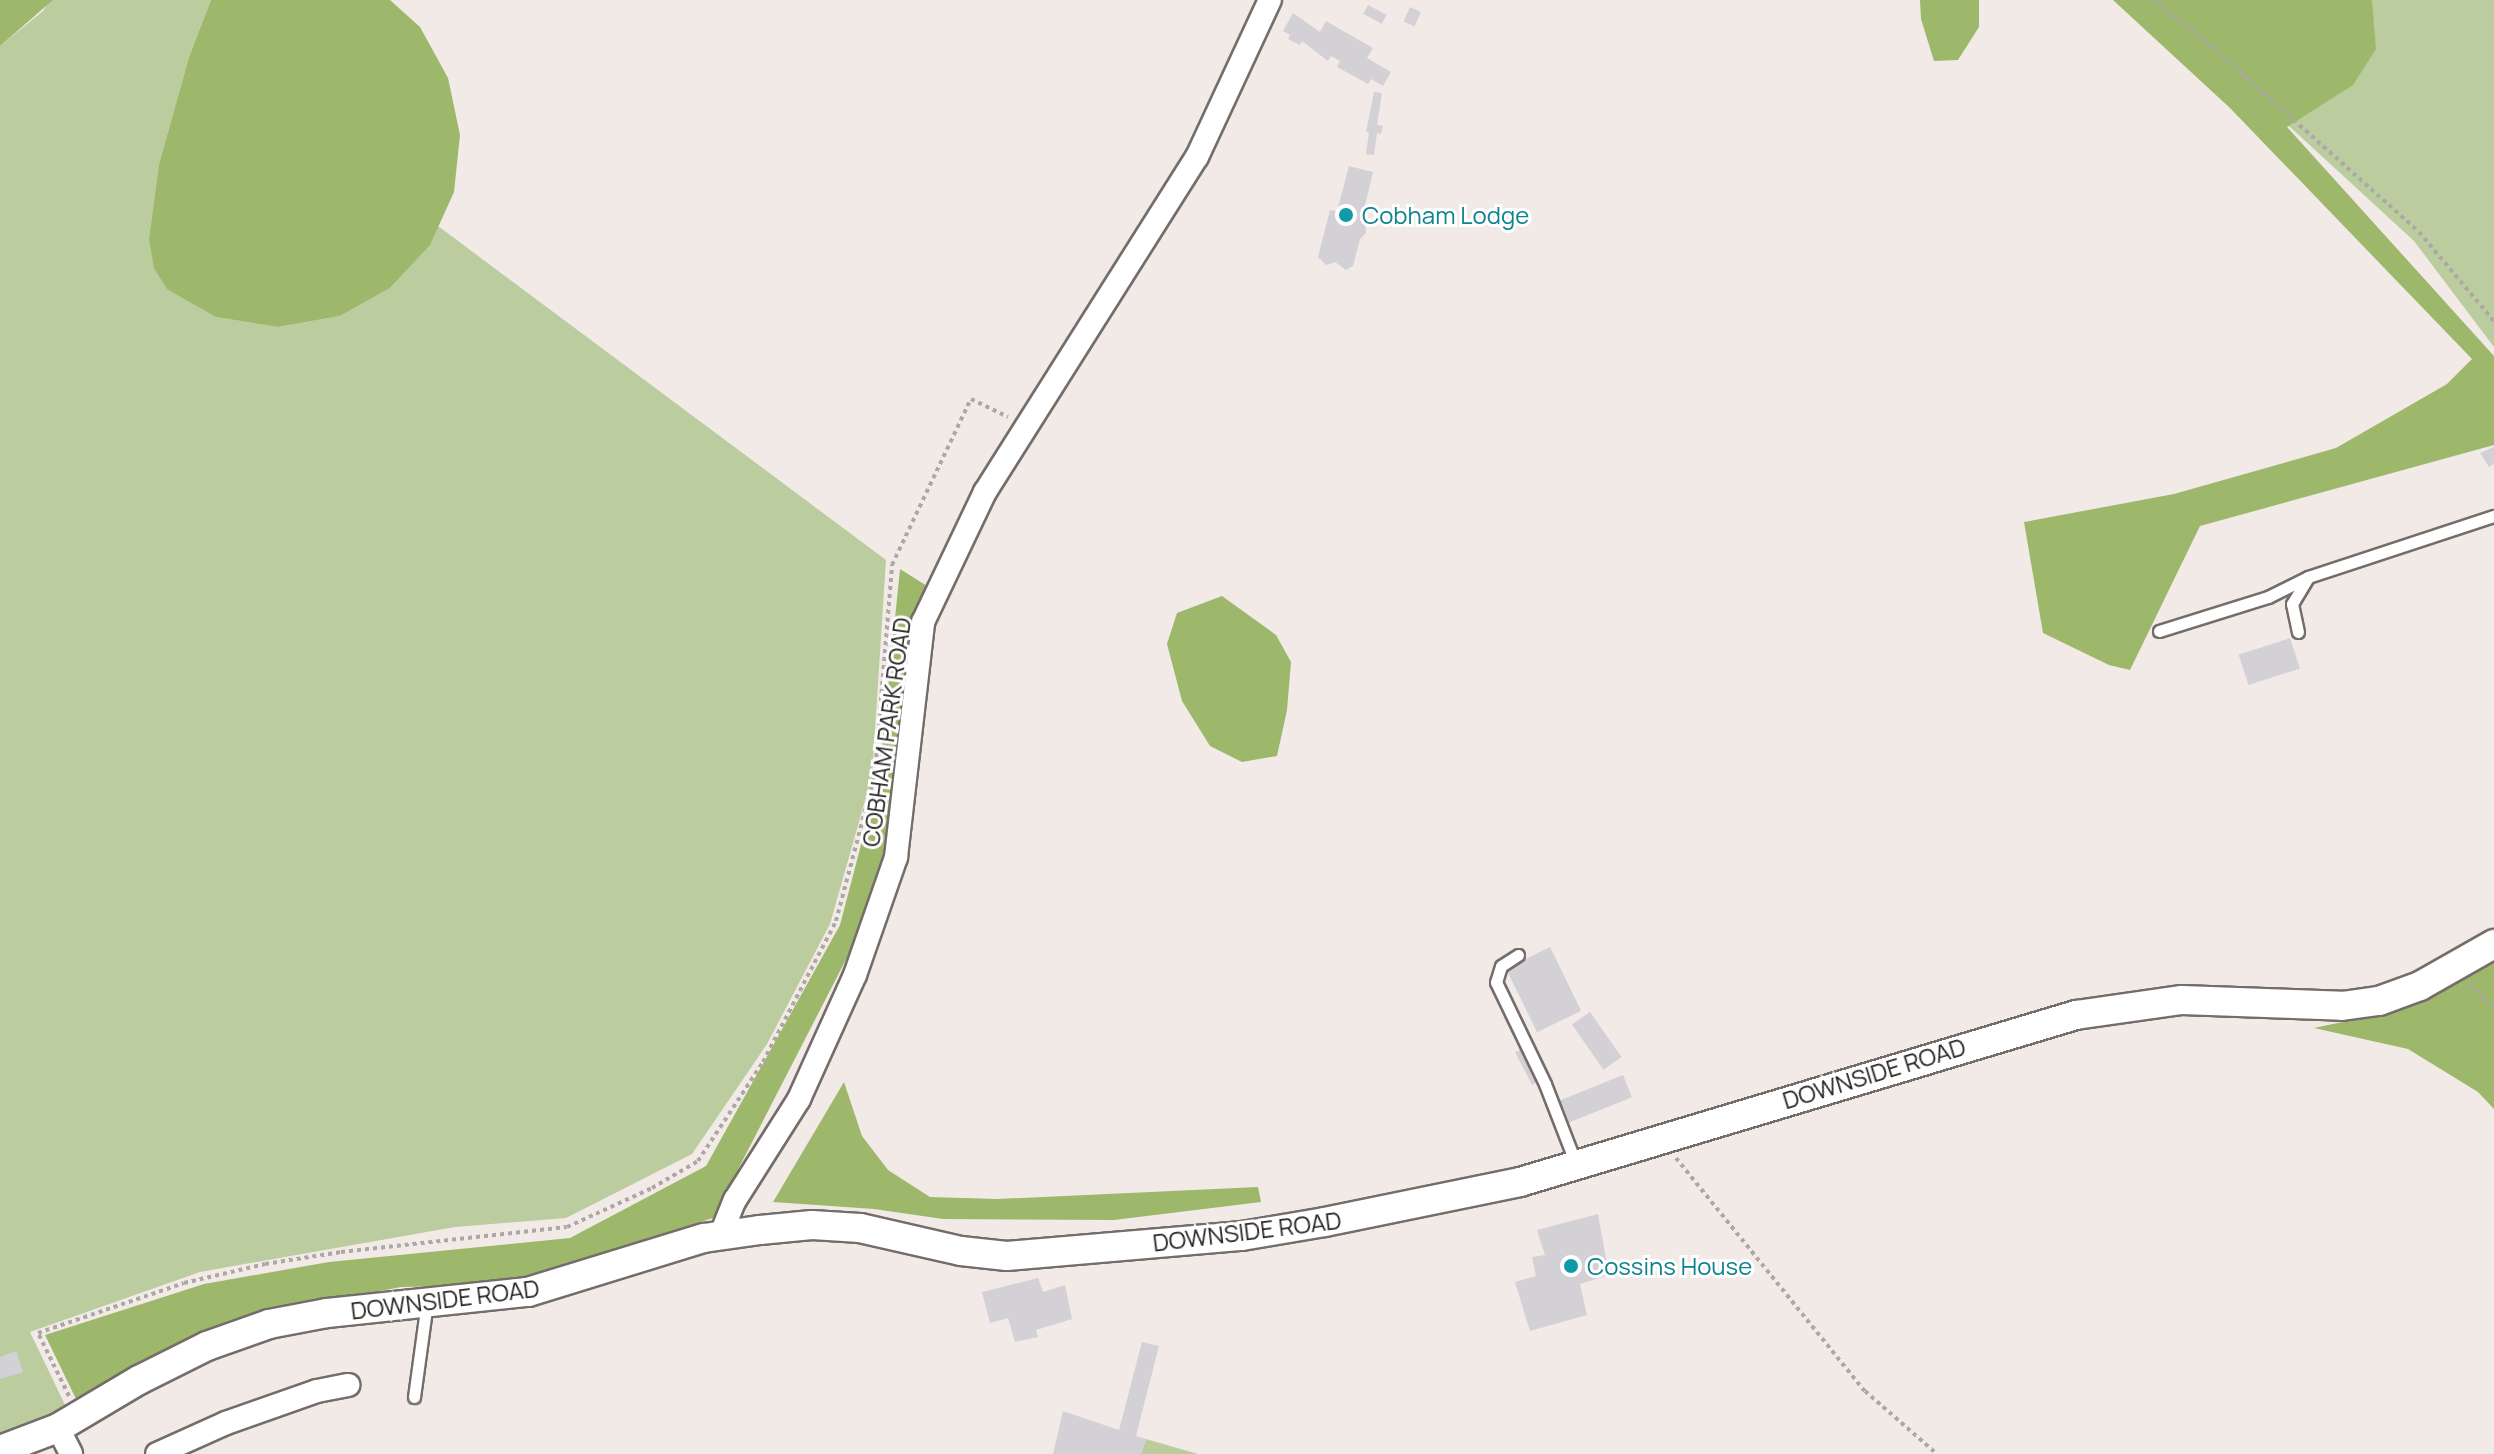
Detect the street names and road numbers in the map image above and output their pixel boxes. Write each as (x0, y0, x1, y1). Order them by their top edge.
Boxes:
street label: COBHAM PARK ROAD (856, 615, 916, 849)
street label: DOWNSIDE ROAD (1779, 1031, 1969, 1115)
street label: DOWNSIDE ROAD (1151, 1205, 1343, 1257)
street label: DOWNSIDE ROAD (349, 1273, 541, 1325)

